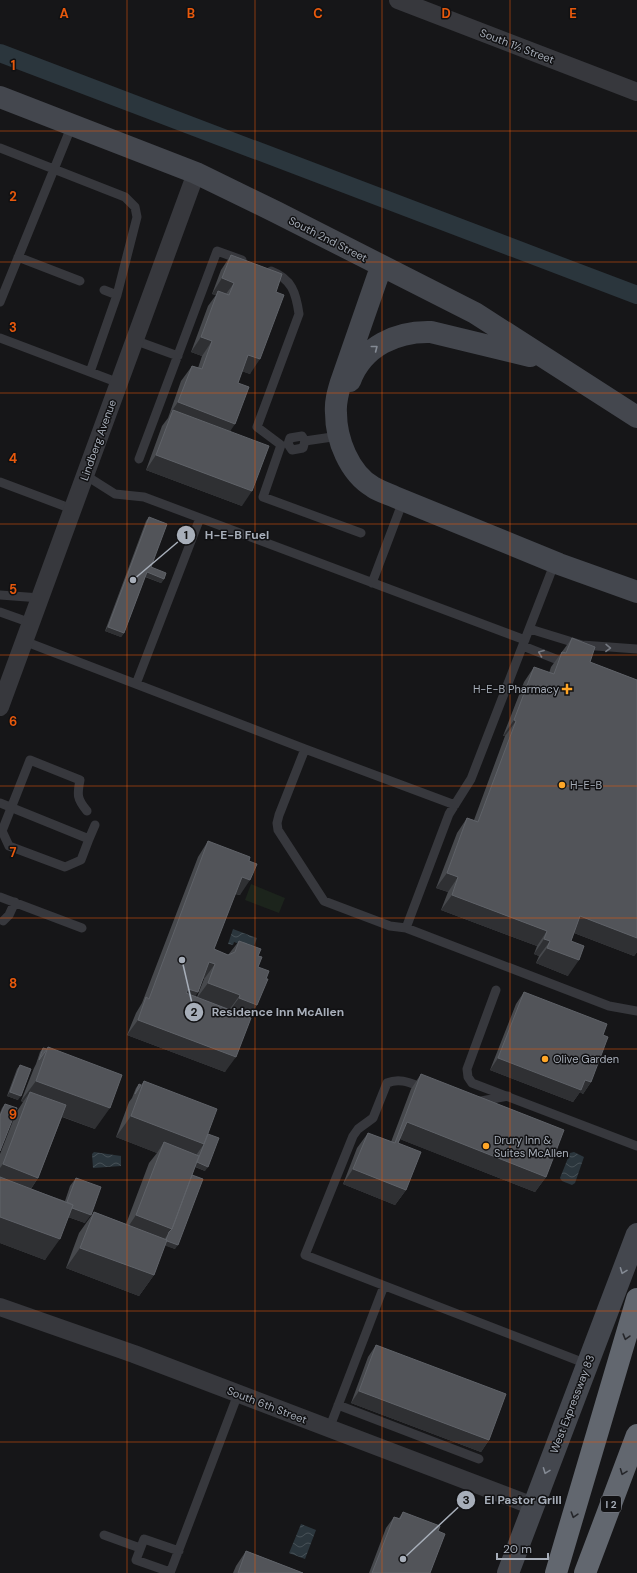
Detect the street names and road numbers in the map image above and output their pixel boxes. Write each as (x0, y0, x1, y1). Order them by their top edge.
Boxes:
street label: South 1½ Street (478, 25, 556, 67)
street label: South 2nd Street (286, 213, 370, 265)
street label: Lindberg Avenue (77, 398, 119, 482)
street label: West Expressway 83 (547, 1353, 597, 1455)
street label: South 6th Street (225, 1383, 309, 1427)
road number: I 2 (601, 1496, 621, 1512)

